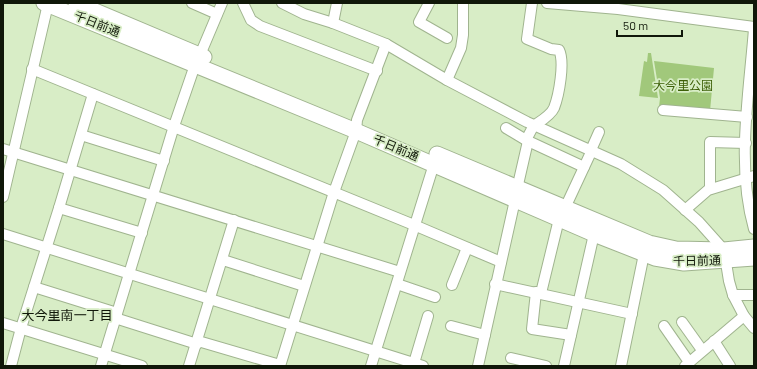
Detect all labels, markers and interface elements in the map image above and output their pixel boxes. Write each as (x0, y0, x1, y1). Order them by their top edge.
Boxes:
street label: 千日前通 (72, 8, 122, 39)
scale bar (617, 12, 682, 38)
text: 50 m (623, 18, 648, 32)
park label: 大今里公園 (653, 78, 713, 92)
street label: 千日前通 (372, 131, 421, 163)
street label: 千日前通 (673, 253, 721, 267)
district label: 大今里南一丁目 (21, 307, 113, 323)

